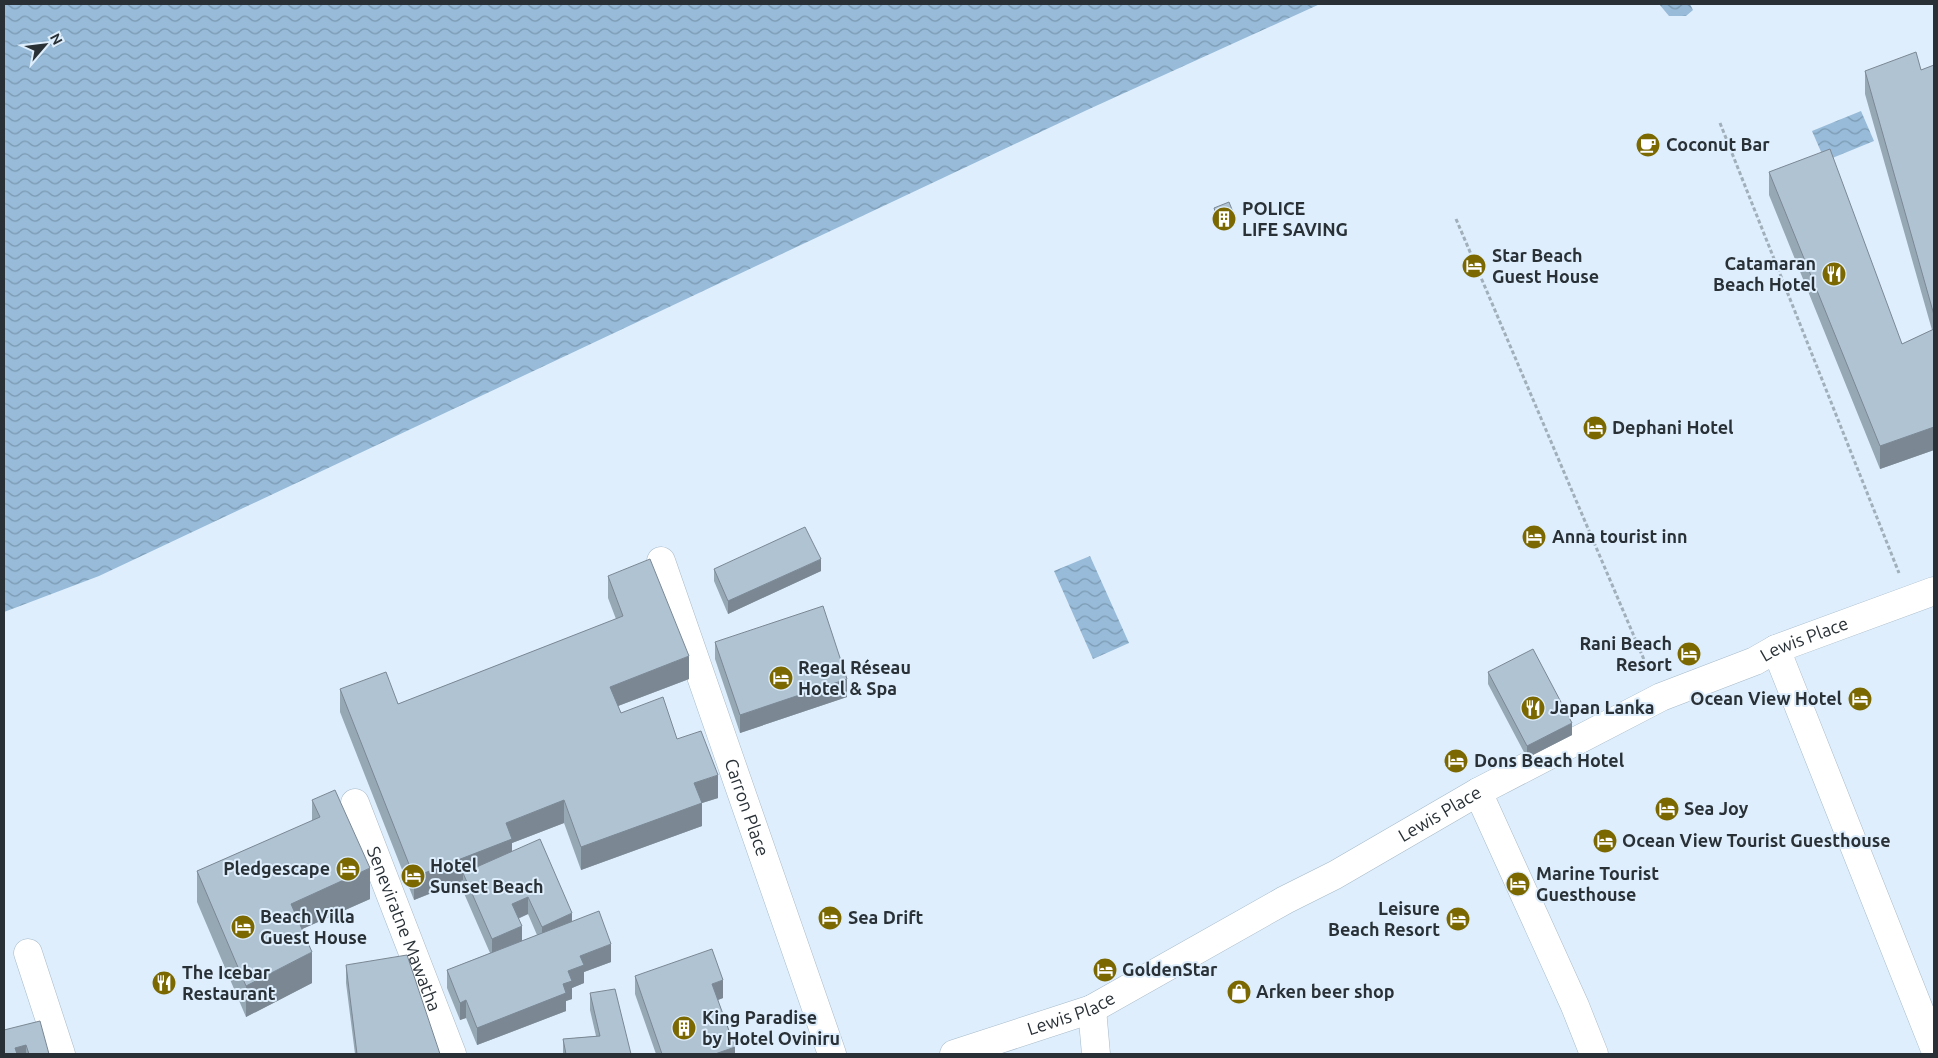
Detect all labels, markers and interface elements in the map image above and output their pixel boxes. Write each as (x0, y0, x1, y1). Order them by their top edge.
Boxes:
north arrow (20, 20, 70, 70)
text: N (47, 31, 66, 47)
cafe icon: Coconut Bar (1635, 132, 1661, 158)
place label: Coconut Bar (1666, 134, 1770, 154)
place label: POLICE LIFE SAVING (1242, 198, 1348, 239)
building icon: POLICE LIFE SAVING (1211, 206, 1237, 232)
place label: Star Beach Guest House (1492, 245, 1599, 286)
hotel icon: Star Beach Guest House (1461, 253, 1487, 279)
place label: Catamaran Beach Hotel (1713, 253, 1817, 294)
restaurant icon: Catamaran Beach Hotel (1821, 261, 1847, 287)
hotel icon: Dephani Hotel (1582, 415, 1608, 441)
place label: Dephani Hotel (1612, 417, 1734, 437)
hotel icon: Anna tourist inn (1521, 524, 1547, 550)
place label: Anna tourist inn (1552, 526, 1688, 546)
street label: Lewis Place (1756, 612, 1851, 665)
place label: Rani Beach Resort (1580, 633, 1672, 674)
hotel icon: Rani Beach Resort (1676, 641, 1702, 667)
place label: Regal Réseau Hotel & Spa (798, 657, 911, 698)
hotel icon: Regal Réseau Hotel & Spa (768, 665, 794, 691)
hotel icon: Ocean View Hotel (1847, 686, 1873, 712)
place label: Ocean View Hotel (1690, 688, 1843, 708)
restaurant icon: Japan Lanka (1520, 695, 1546, 721)
place label: Japan Lanka (1550, 697, 1655, 717)
hotel icon: Dons Beach Hotel (1443, 748, 1469, 774)
place label: Dons Beach Hotel (1474, 750, 1625, 770)
street label: Carron Place (721, 756, 774, 859)
street label: Lewis Place (1394, 781, 1484, 845)
hotel icon: Sea Joy (1654, 796, 1680, 822)
place label: Sea Joy (1684, 798, 1749, 818)
hotel icon: Ocean View Tourist Guesthouse (1592, 828, 1618, 854)
place label: Ocean View Tourist Guesthouse (1622, 830, 1891, 850)
street label: Seneviratne Mawatha (364, 843, 445, 1014)
place label: Hotel Sunset Beach (430, 855, 544, 896)
hotel icon: Pledgescape (335, 856, 361, 882)
place label: Pledgescape (223, 858, 330, 878)
hotel icon: Hotel Sunset Beach (400, 863, 426, 889)
place label: Marine Tourist Guesthouse (1536, 863, 1659, 904)
hotel icon: Marine Tourist Guesthouse (1505, 871, 1531, 897)
place label: Leisure Beach Resort (1328, 898, 1440, 939)
hotel icon: Sea Drift (817, 905, 843, 931)
place label: Beach Villa Guest House (260, 906, 367, 947)
hotel icon: Leisure Beach Resort (1445, 906, 1471, 932)
place label: Sea Drift (848, 907, 924, 927)
hotel icon: Beach Villa Guest House (230, 914, 256, 940)
hotel icon: GoldenStar (1092, 957, 1118, 983)
place label: GoldenStar (1122, 959, 1218, 979)
place label: The Icebar Restaurant (182, 962, 276, 1003)
restaurant icon: The Icebar Restaurant (151, 970, 177, 996)
shop icon: Arken beer shop (1226, 979, 1252, 1005)
place label: Arken beer shop (1256, 981, 1395, 1001)
street label: Lewis Place (1025, 987, 1118, 1038)
place label: King Paradise by Hotel Oviniru (702, 1007, 840, 1048)
building icon: King Paradise by Hotel Oviniru (671, 1015, 697, 1041)

